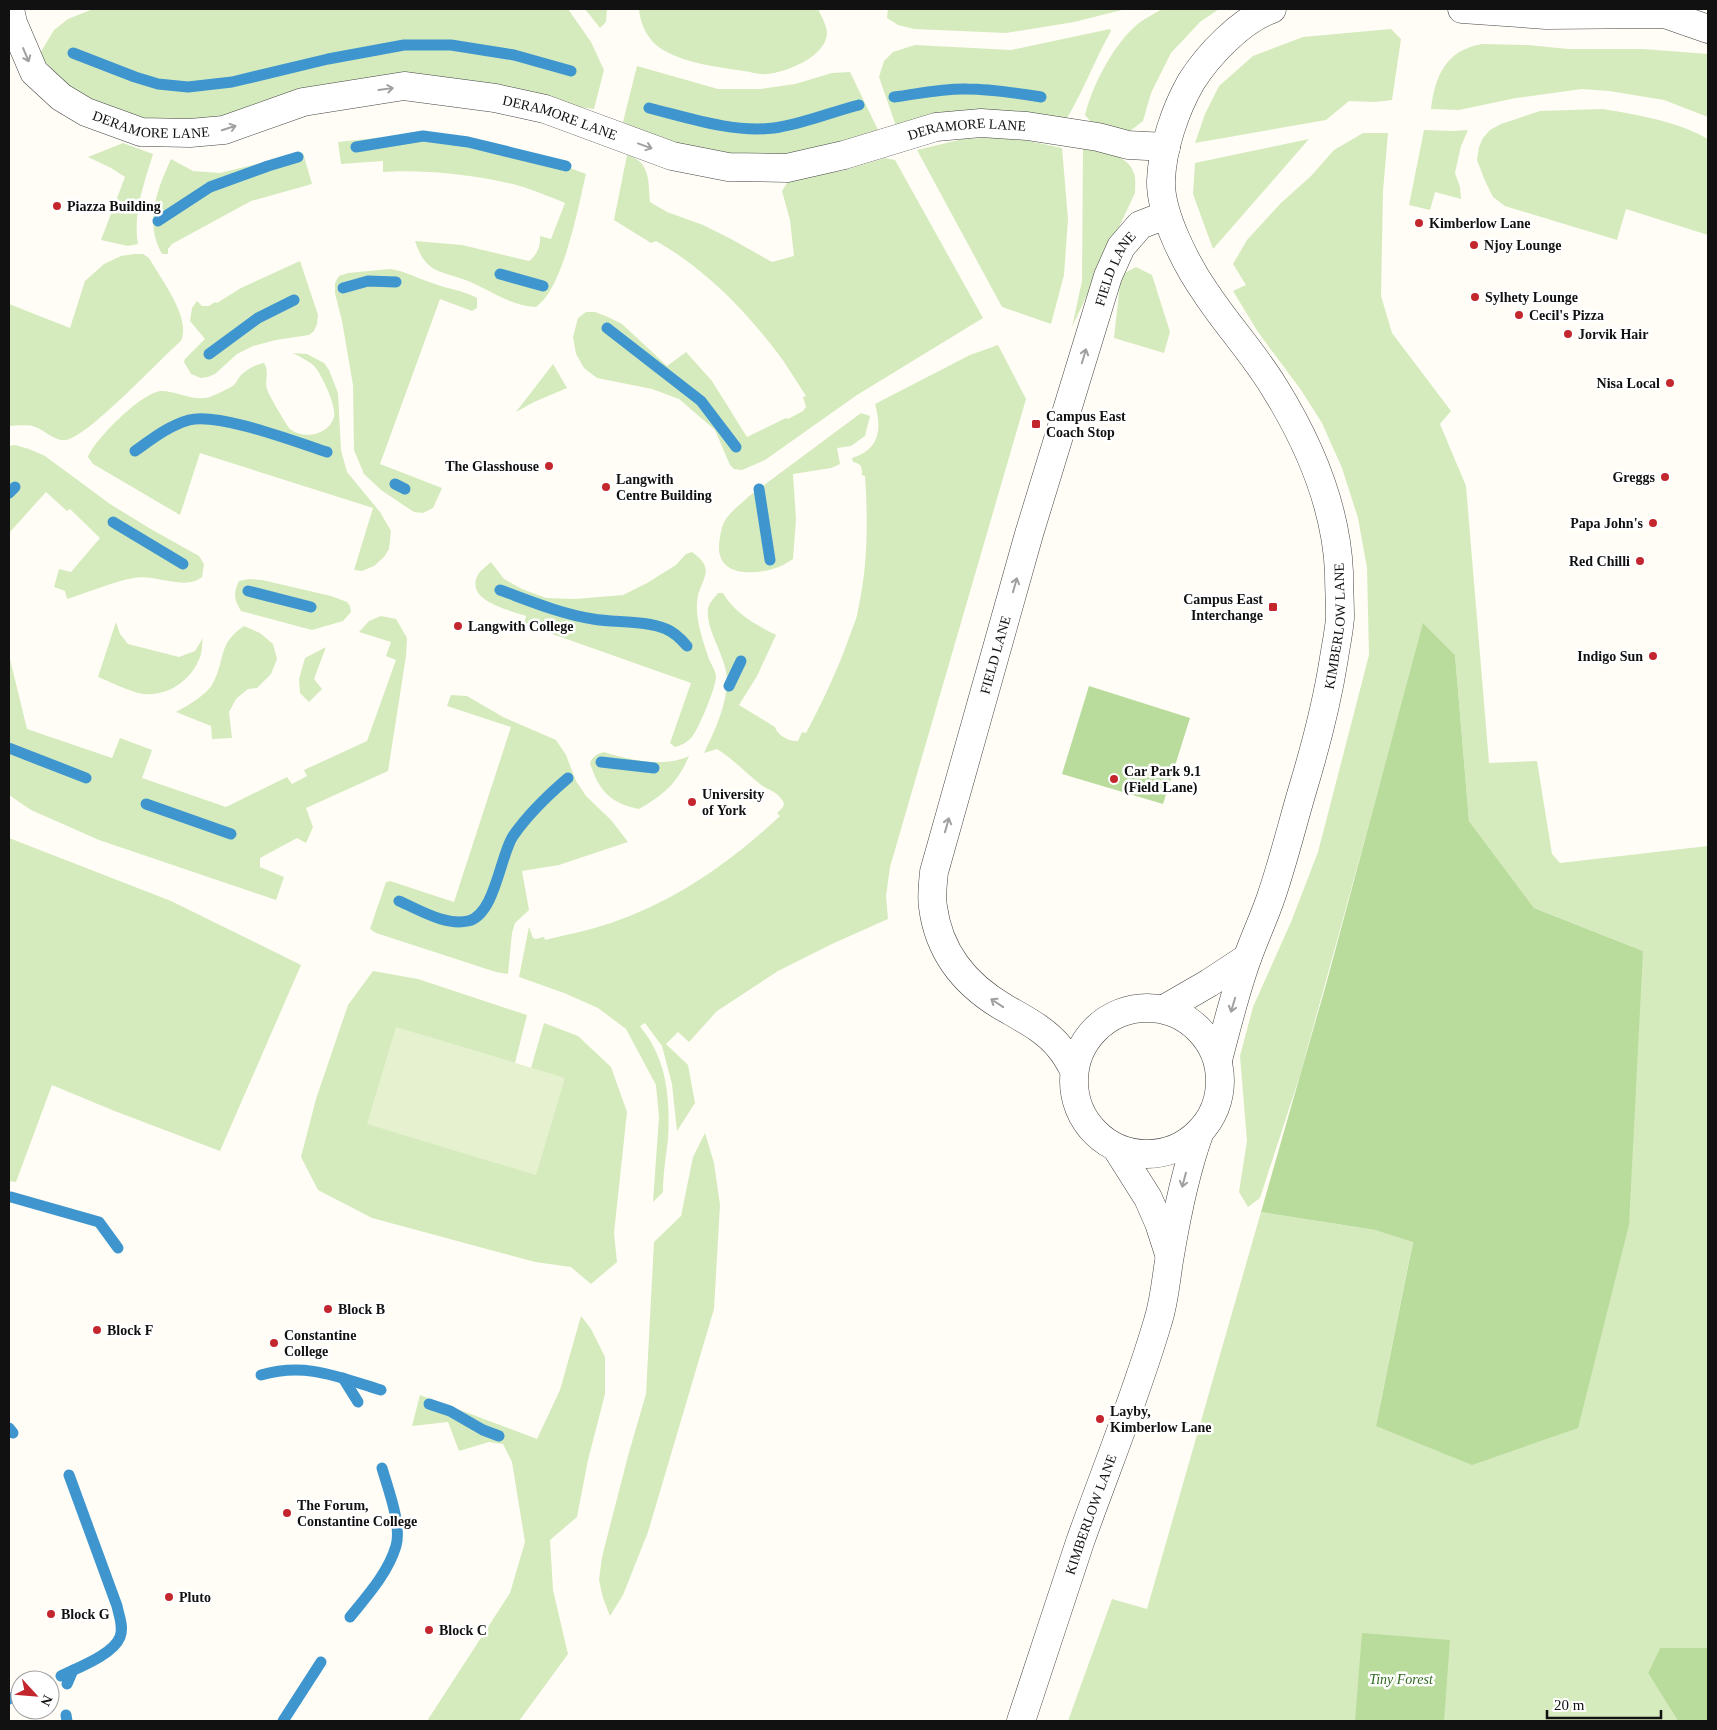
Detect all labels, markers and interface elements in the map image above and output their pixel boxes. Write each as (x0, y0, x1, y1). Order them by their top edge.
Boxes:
one-way arrow (22, 47, 32, 62)
one-way arrow (378, 84, 394, 94)
street label: DERAMORE LANE (501, 92, 619, 143)
street label: DERAMORE LANE (91, 108, 210, 141)
street label: DERAMORE LANE (906, 115, 1027, 143)
one-way arrow (221, 123, 236, 132)
one-way arrow (637, 142, 652, 151)
place label: Piazza Building (67, 199, 161, 214)
marker: Piazza Building (51, 200, 63, 212)
place label: Kimberlow Lane (1429, 216, 1531, 231)
marker: Kimberlow Lane (1413, 217, 1425, 229)
street label: FIELD LANE (1092, 228, 1138, 308)
place label: Njoy Lounge (1484, 238, 1561, 253)
marker: Njoy Lounge (1468, 239, 1480, 251)
place label: Sylhety Lounge (1485, 290, 1578, 305)
marker: Sylhety Lounge (1469, 291, 1481, 303)
place label: Cecil's Pizza (1529, 308, 1604, 323)
marker: Cecil's Pizza (1513, 309, 1525, 321)
place label: Jorvik Hair (1578, 327, 1648, 342)
marker: Jorvik Hair (1562, 328, 1574, 340)
one-way arrow (1079, 348, 1089, 364)
place label: Nisa Local (1597, 376, 1660, 391)
marker: Nisa Local (1664, 377, 1676, 389)
place label: Campus East Coach Stop (1046, 409, 1126, 440)
marker: Campus East Coach Stop (1030, 418, 1042, 430)
place label: The Glasshouse (445, 459, 539, 474)
marker: The Glasshouse (543, 460, 555, 472)
place label: Greggs (1612, 470, 1656, 485)
marker: Greggs (1659, 471, 1671, 483)
place label: Langwith Centre Building (616, 472, 712, 503)
marker: Langwith Centre Building (600, 481, 612, 493)
place label: Papa John's (1570, 516, 1644, 531)
marker: Papa John's (1647, 517, 1659, 529)
place label: Red Chilli (1569, 554, 1630, 569)
marker: Red Chilli (1634, 555, 1646, 567)
street label: KIMBERLOW LANE (1321, 562, 1348, 690)
one-way arrow (1011, 577, 1021, 593)
place label: Campus East Interchange (1183, 592, 1263, 623)
marker: Campus East Interchange (1267, 601, 1279, 613)
street label: FIELD LANE (977, 614, 1013, 696)
place label: Langwith College (468, 619, 573, 634)
marker: Langwith College (452, 620, 464, 632)
place label: Indigo Sun (1577, 649, 1643, 664)
marker: Indigo Sun (1647, 650, 1659, 662)
place label: Car Park 9.1 (Field Lane) (1124, 764, 1201, 796)
marker: Car Park 9.1 (Field Lane) (1108, 773, 1120, 785)
place label: University of York (702, 787, 764, 818)
marker: University of York (686, 796, 698, 808)
one-way arrow (943, 818, 953, 834)
one-way arrow (1227, 996, 1237, 1012)
one-way arrow (990, 998, 1004, 1008)
one-way arrow (1179, 1172, 1188, 1188)
place label: Block B (338, 1302, 385, 1317)
marker: Block B (322, 1303, 334, 1315)
place label: Block F (107, 1323, 153, 1338)
marker: Block F (91, 1324, 103, 1336)
place label: Constantine College (284, 1328, 356, 1359)
marker: Constantine College (268, 1337, 280, 1349)
place label: Layby, Kimberlow Lane (1110, 1404, 1212, 1435)
marker: Layby, Kimberlow Lane (1094, 1413, 1106, 1425)
street label: KIMBERLOW LANE (1062, 1452, 1119, 1576)
place label: The Forum, Constantine College (297, 1498, 417, 1529)
marker: The Forum, Constantine College (281, 1507, 293, 1519)
place label: Pluto (179, 1590, 211, 1605)
marker: Pluto (163, 1591, 175, 1603)
place label: Block G (61, 1607, 110, 1622)
marker: Block G (45, 1608, 57, 1620)
place label: Block C (439, 1623, 487, 1638)
marker: Block C (423, 1624, 435, 1636)
north arrow (10, 1670, 60, 1720)
park label: Tiny Forest (1369, 1672, 1434, 1687)
scale bar (1547, 1688, 1661, 1720)
text: N (37, 1693, 55, 1708)
text: 20 m (1554, 1697, 1585, 1713)

